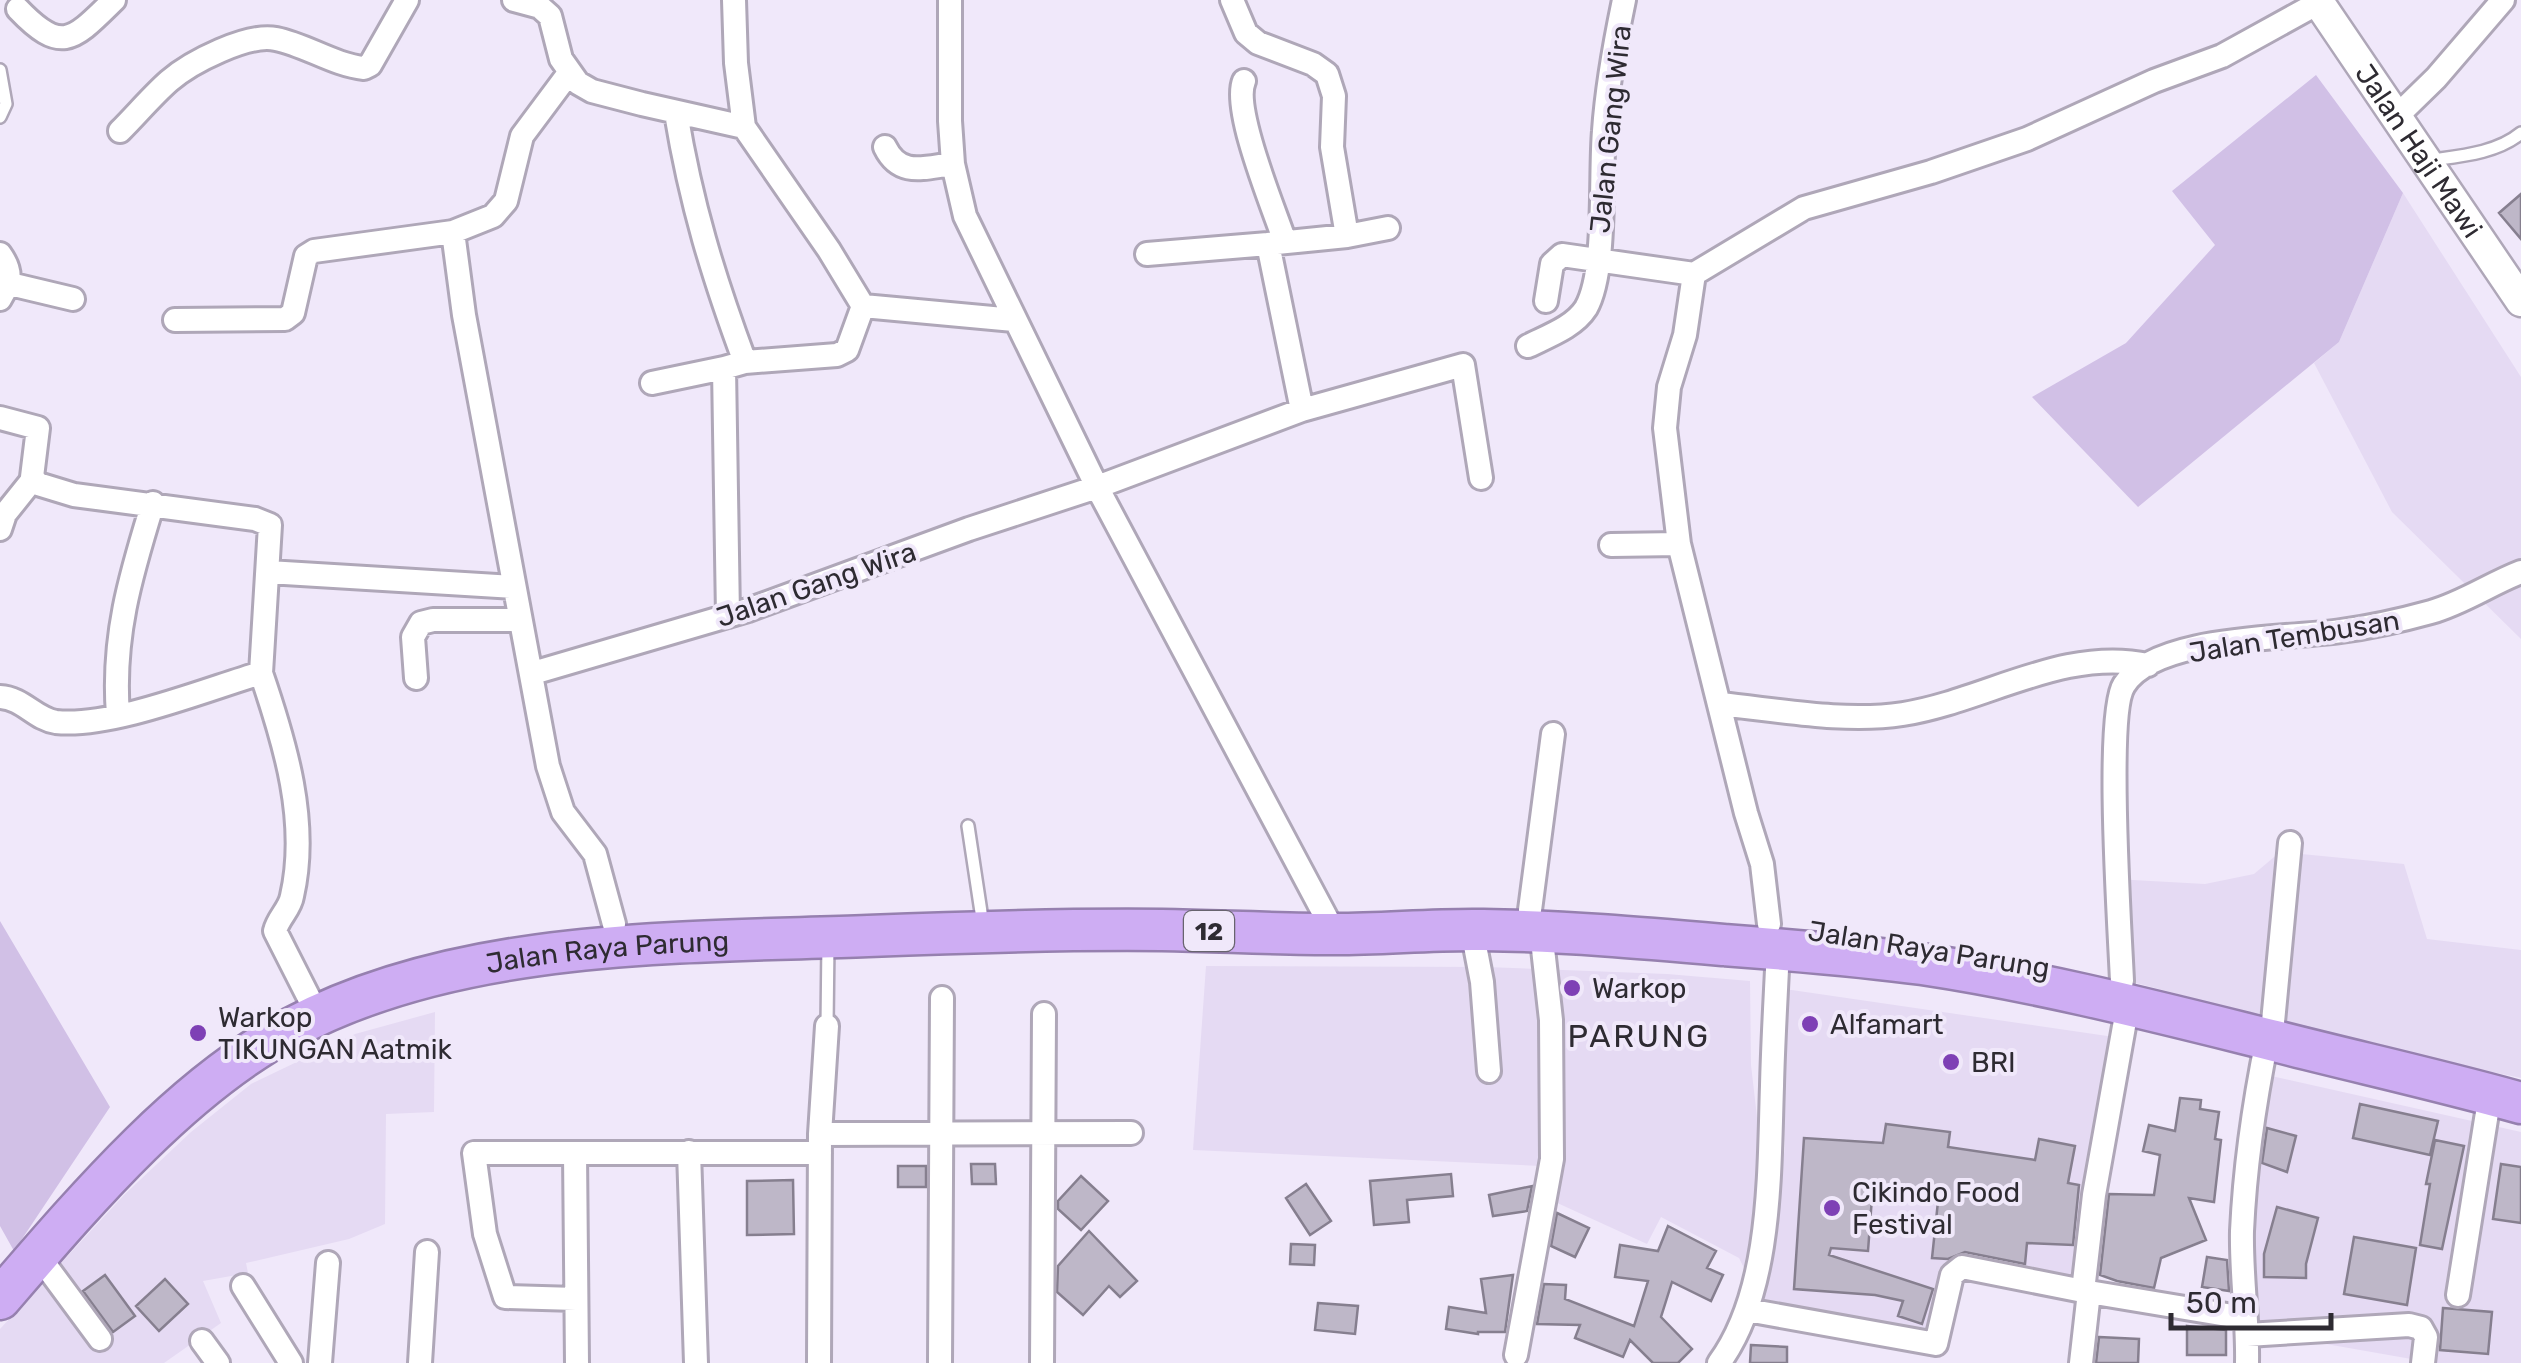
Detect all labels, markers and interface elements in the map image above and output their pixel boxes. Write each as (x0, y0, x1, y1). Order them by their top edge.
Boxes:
street label: Jalan Gang Wira (1583, 23, 1638, 235)
street label: Jalan Haji Mawi (2348, 58, 2489, 244)
street label: Jalan Gang Wira (712, 535, 920, 634)
street label: Jalan Tembusan (2186, 604, 2402, 669)
road number: 12 (1184, 911, 1234, 951)
street label: Jalan Raya Parung (1806, 914, 2052, 985)
street label: Jalan Raya Parung (483, 924, 730, 980)
place label: Warkop (1592, 972, 1686, 1005)
marker: Warkop (1561, 977, 1583, 999)
place label: Warkop TIKUNGAN Aatmik (218, 1001, 452, 1066)
place label: Alfamart (1830, 1008, 1944, 1041)
marker: Alfamart (1799, 1013, 1821, 1035)
district label: PARUNG (1567, 1017, 1711, 1055)
marker: Warkop TIKUNGAN Aatmik (187, 1022, 209, 1044)
place label: BRI (1971, 1046, 2016, 1079)
marker: BRI (1940, 1051, 1962, 1073)
place label: Cikindo Food Festival (1852, 1176, 2020, 1241)
marker: Cikindo Food Festival (1821, 1197, 1843, 1219)
scale bar (2171, 1268, 2331, 1330)
text: 50 m (2186, 1285, 2257, 1321)

